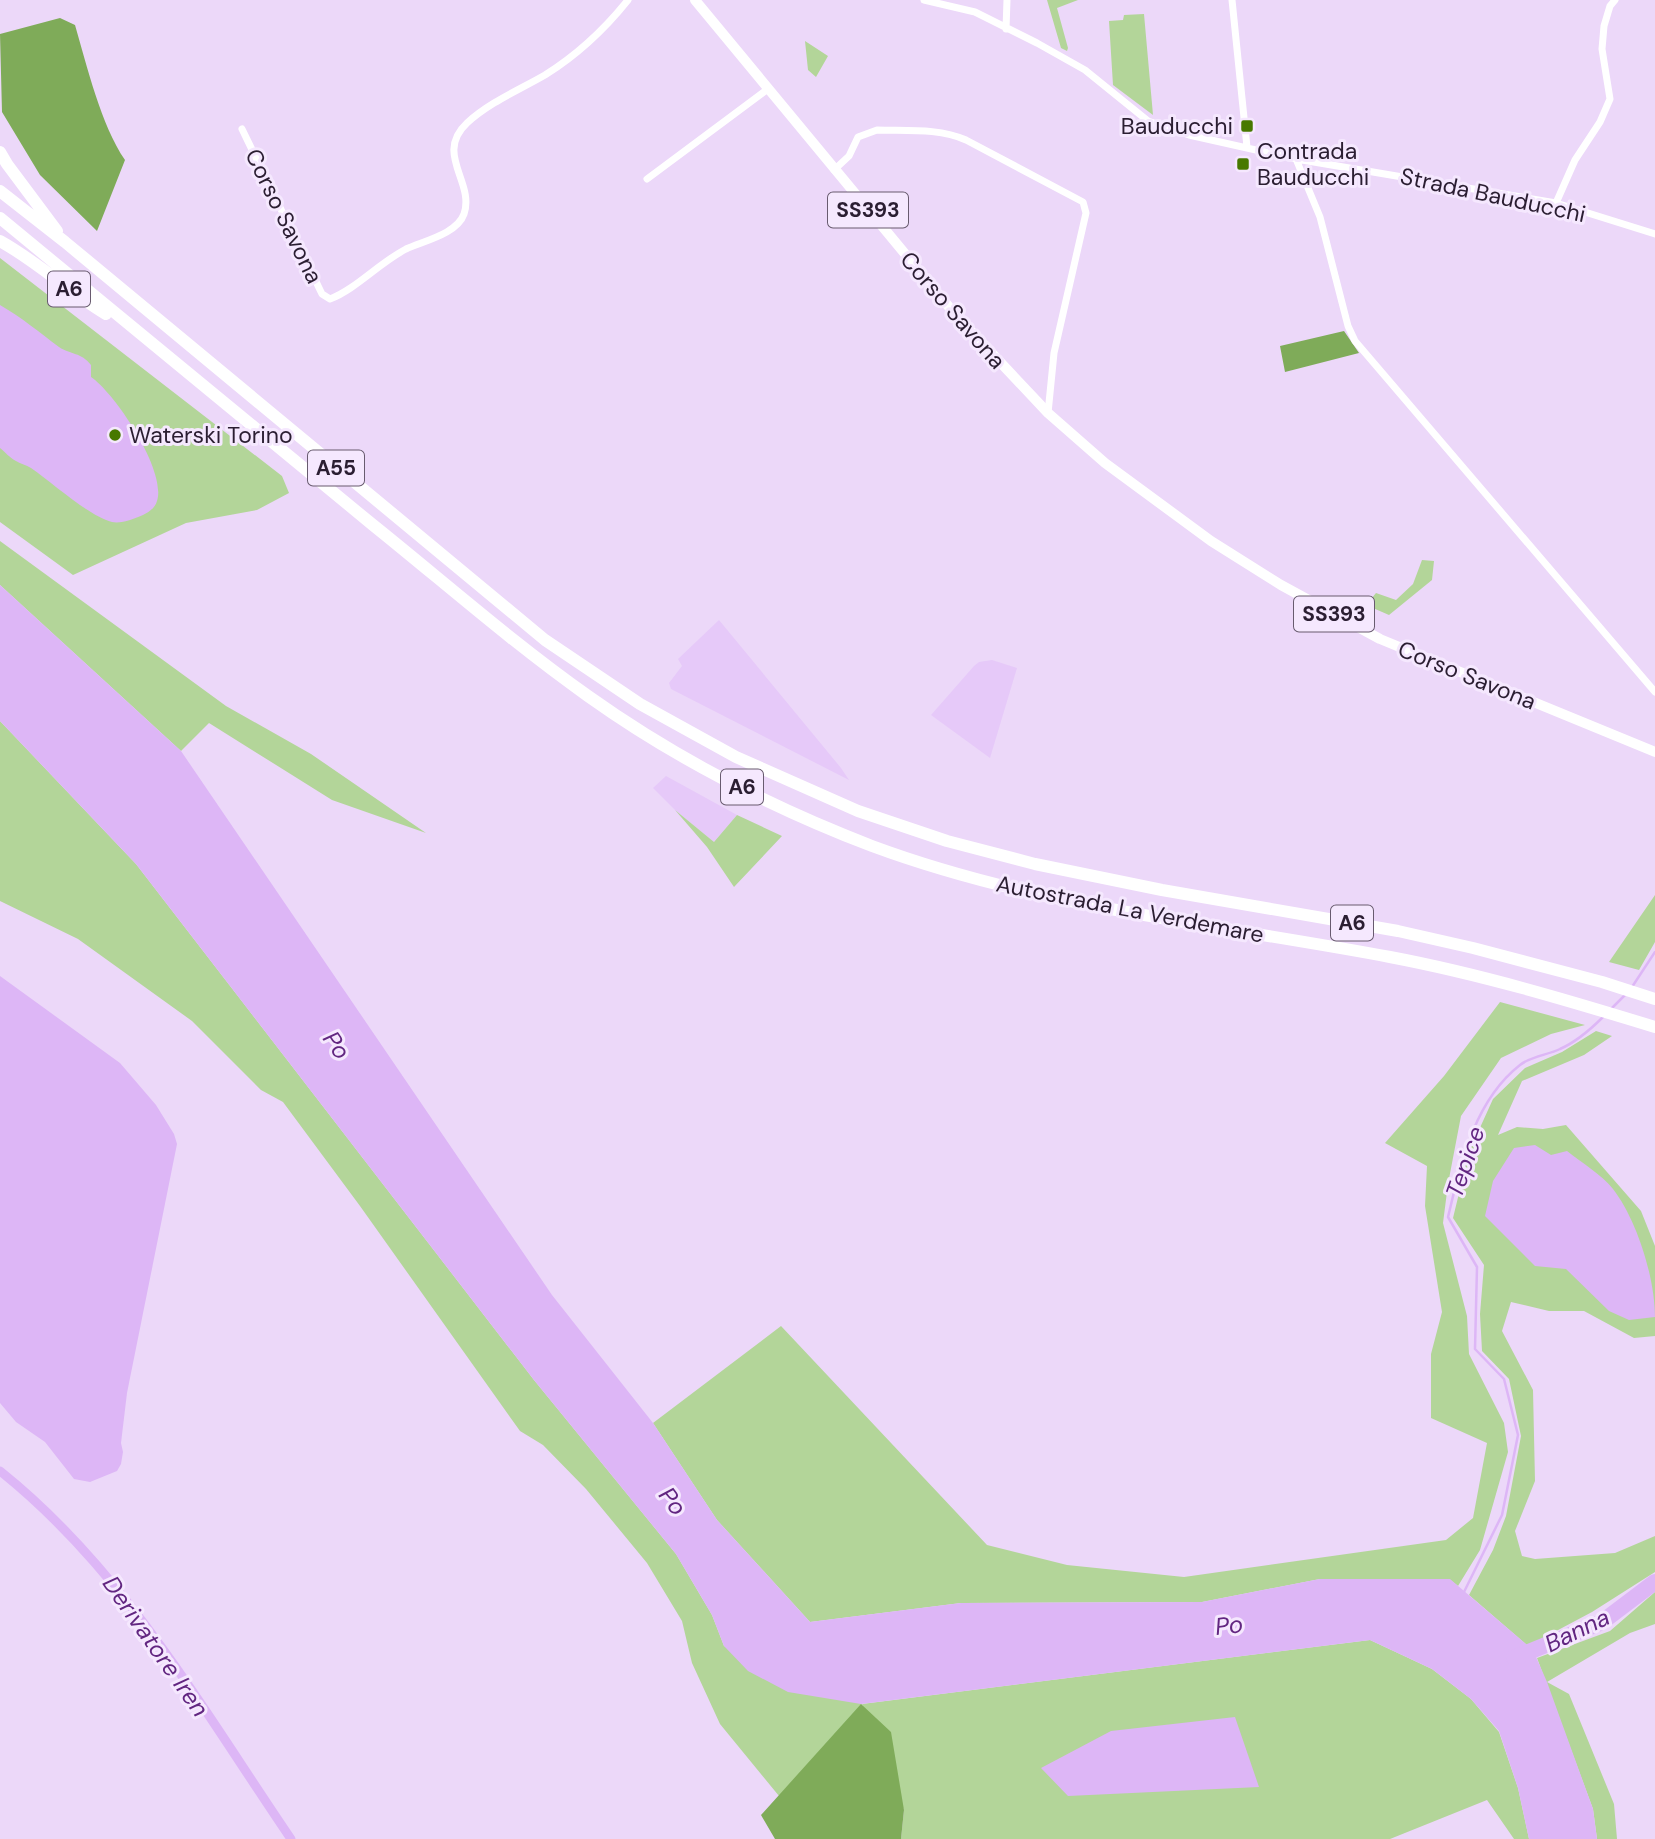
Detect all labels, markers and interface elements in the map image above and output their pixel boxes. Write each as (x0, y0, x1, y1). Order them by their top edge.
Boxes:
place label: Bauducchi (1121, 111, 1233, 141)
marker: Bauducchi (1239, 118, 1255, 134)
place label: Contrada Bauducchi (1257, 136, 1369, 192)
street label: Corso Savona (238, 144, 330, 288)
marker: Contrada Bauducchi (1235, 156, 1251, 172)
street label: Strada Bauducchi (1398, 161, 1588, 229)
road number: SS393 (828, 192, 908, 228)
street label: Corso Savona (894, 245, 1012, 375)
road number: A6 (48, 272, 90, 306)
place label: Waterski Torino (129, 420, 293, 450)
marker: Waterski Torino (107, 427, 123, 443)
road number: A55 (308, 450, 364, 486)
road number: SS393 (1294, 596, 1374, 632)
street label: Corso Savona (1394, 634, 1540, 716)
road number: A6 (721, 770, 763, 804)
street label: Autostrada La Verdemare (994, 868, 1266, 950)
road number: A6 (1331, 906, 1373, 940)
water label: Po (316, 1025, 358, 1065)
water label: Tepice (1438, 1122, 1492, 1202)
water label: Po (652, 1480, 694, 1522)
water label: Derivatore Iren (96, 1570, 216, 1722)
water label: Banna (1539, 1601, 1615, 1659)
water label: Po (1214, 1608, 1244, 1642)

